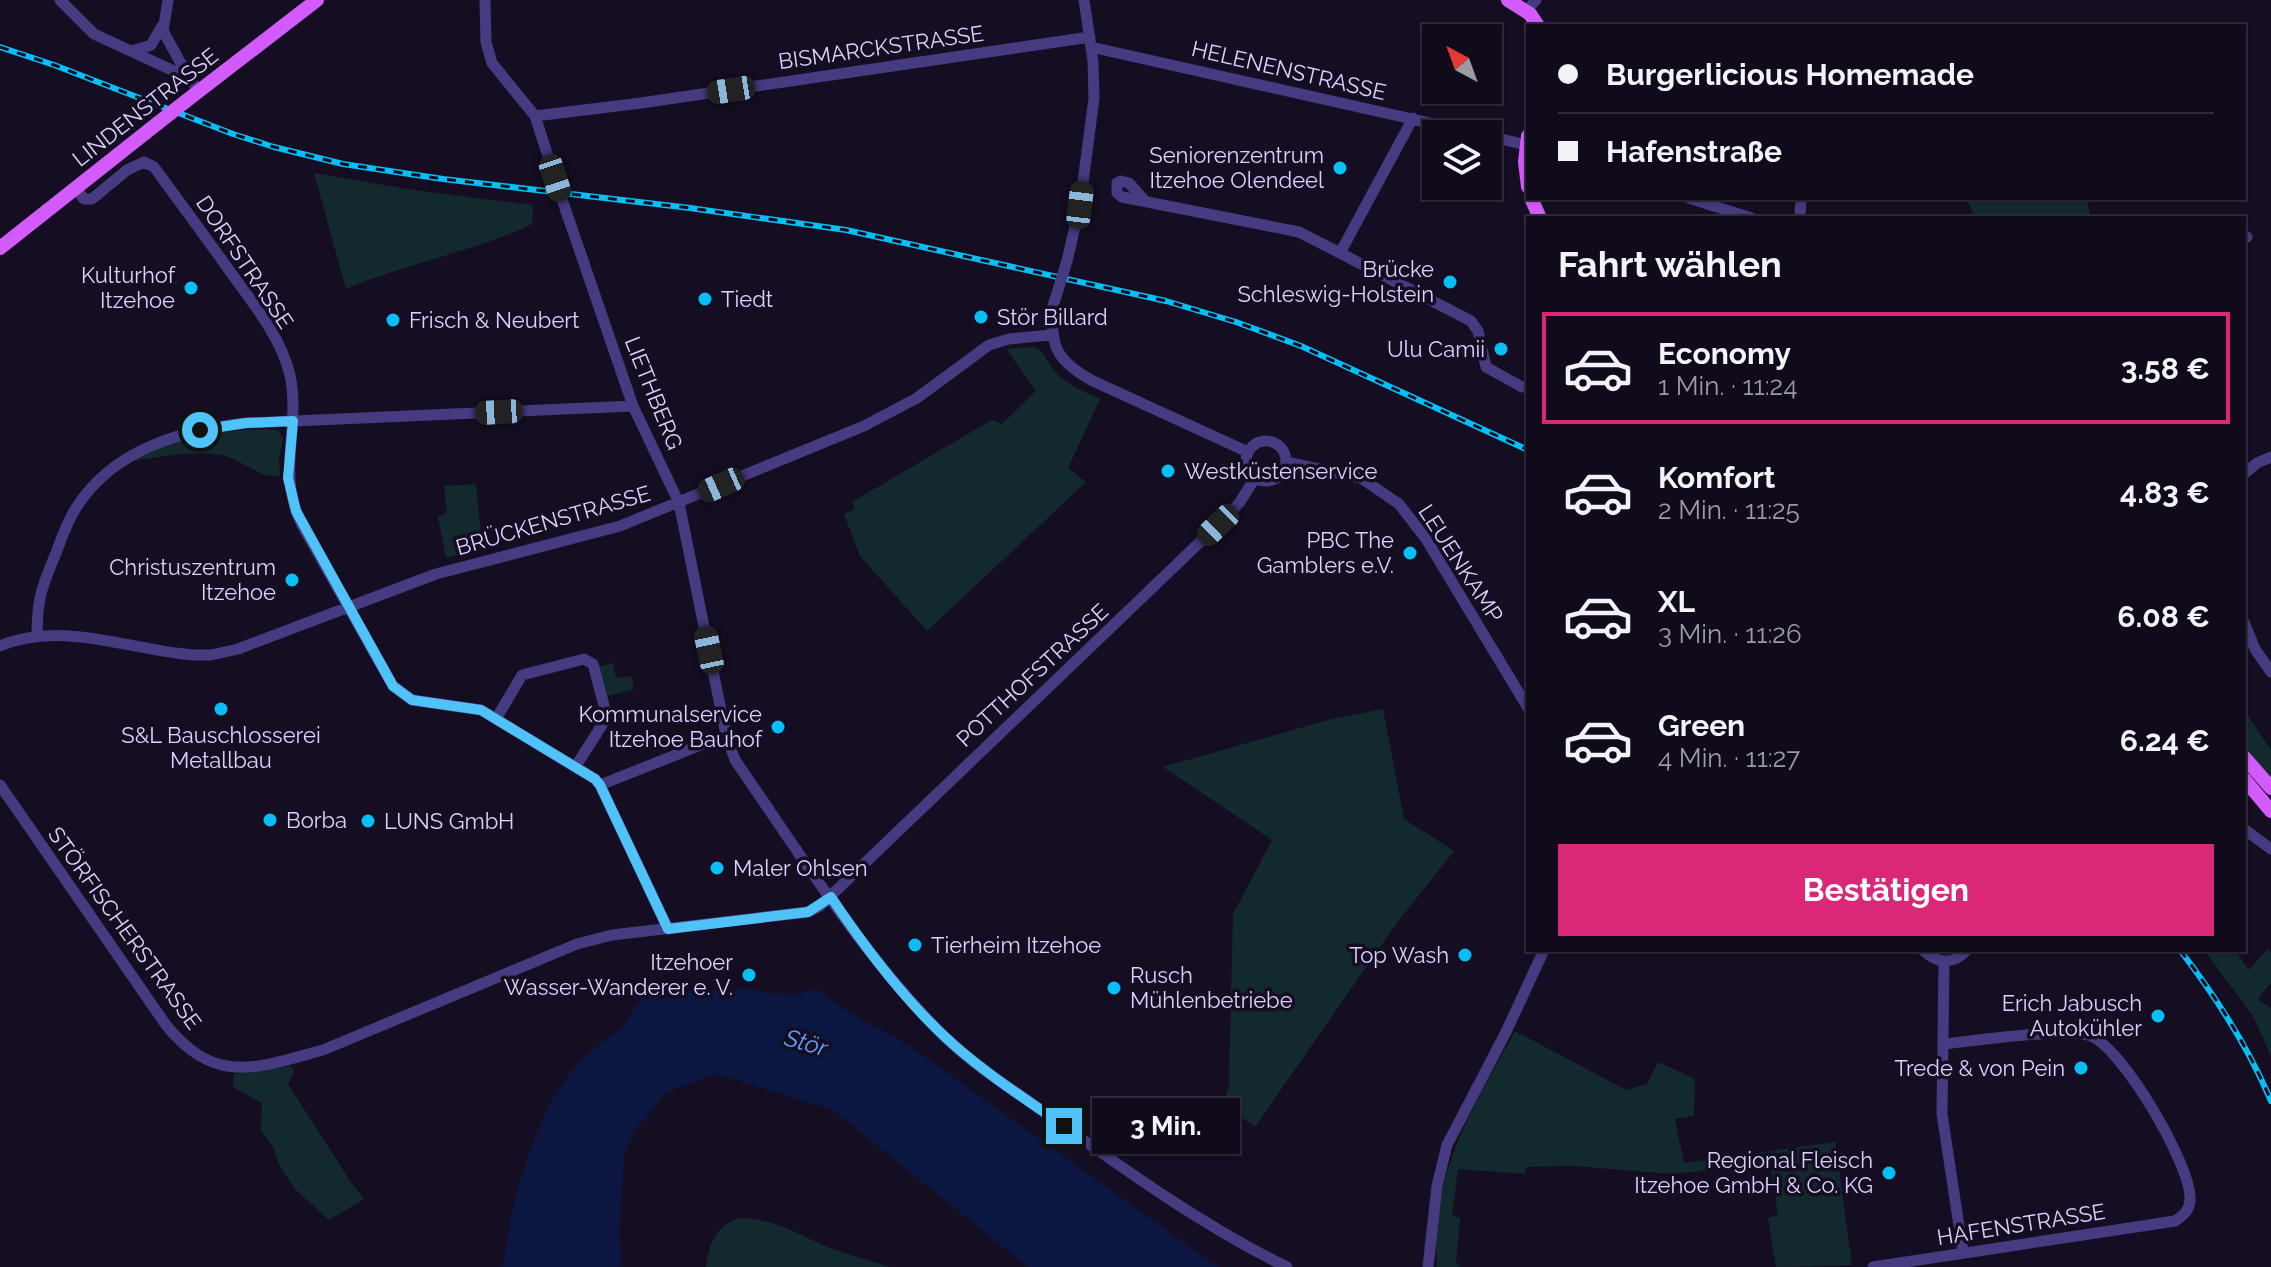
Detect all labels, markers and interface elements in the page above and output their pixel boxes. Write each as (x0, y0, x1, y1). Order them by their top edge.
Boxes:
street label: BISMARCKSTRASSE (777, 20, 985, 74)
north arrow (1422, 24, 1502, 104)
map controls (1422, 24, 1502, 200)
street label: HELENENSTRASSE (1189, 35, 1389, 105)
street label: LINDENSTRASSE (67, 42, 223, 172)
text: Burgerlicious Homemade (1606, 57, 1974, 92)
car (705, 74, 757, 106)
button: layers (1422, 120, 1502, 200)
text: Hafenstraße (1606, 134, 1782, 169)
place label: Seniorenzentrum Itzehoe Olendeel (1149, 142, 1324, 193)
car (536, 151, 574, 205)
marker: Seniorenzentrum Itzehoe Olendeel (1331, 159, 1349, 177)
car (1065, 180, 1095, 230)
street label: DORFSTRASSE (191, 190, 299, 334)
text: Fahrt wählen (1558, 243, 1782, 285)
place label: Brücke Schleswig-Holstein (1237, 256, 1434, 307)
place label: Kulturhof Itzehoe (81, 262, 176, 313)
marker: Brücke Schleswig-Holstein (1441, 273, 1459, 291)
marker: Kulturhof Itzehoe (182, 279, 200, 297)
place label: Tiedt (721, 286, 774, 312)
marker: Tiedt (696, 290, 714, 308)
place label: Stör Billard (997, 304, 1108, 330)
place label: Frisch & Neubert (409, 307, 580, 333)
marker: Stör Billard (972, 308, 990, 326)
marker: Frisch & Neubert (384, 311, 402, 329)
icon: car (1562, 332, 1634, 404)
street label: LIETHBERG (620, 333, 688, 453)
place label: Ulu Camii (1387, 336, 1485, 362)
text: Economy (1658, 336, 1791, 371)
marker: Ulu Camii (1492, 340, 1510, 358)
text: 3.58 € (2121, 351, 2210, 386)
text: 1 Min. · 11:24 (1658, 371, 1797, 401)
car (474, 399, 524, 425)
route start (182, 412, 218, 448)
icon: car (1562, 456, 1634, 528)
place label: Westküstenservice (1184, 458, 1377, 484)
text: Komfort (1658, 460, 1775, 495)
marker: Westküstenservice (1159, 462, 1177, 480)
car (694, 464, 748, 506)
text: 4.83 € (2120, 475, 2210, 510)
street label: BRÜCKENSTRASSE (453, 480, 653, 560)
text: 2 Min. · 11:25 (1658, 495, 1800, 525)
street label: LEUENKAMP (1413, 499, 1509, 627)
car (1192, 500, 1244, 550)
place label: PBC The Gamblers e.V. (1257, 527, 1394, 578)
marker: PBC The Gamblers e.V. (1401, 544, 1419, 562)
place label: Christuszentrum Itzehoe (109, 554, 276, 605)
marker: Christuszentrum Itzehoe (283, 571, 301, 589)
icon: car (1562, 580, 1634, 652)
text: XL (1658, 584, 1695, 619)
street label: POTTHOFSTRASSE (951, 598, 1113, 752)
text: 6.08 € (2117, 599, 2210, 634)
text: 3 Min. · 11:26 (1658, 619, 1802, 649)
car (692, 624, 726, 676)
marker: S&L Bauschlosserei Metallbau (212, 700, 230, 718)
place label: Kommunalservice Itzehoe Bauhof (578, 701, 763, 752)
icon: car (1562, 704, 1634, 776)
text: Green (1658, 708, 1745, 743)
marker: Kommunalservice Itzehoe Bauhof (769, 718, 787, 736)
place label: S&L Bauschlosserei Metallbau (121, 722, 321, 773)
text: 6.24 € (2120, 723, 2210, 758)
text: 4 Min. · 11:27 (1658, 743, 1800, 773)
place label: Borba (286, 807, 347, 833)
place label: LUNS GmbH (384, 808, 514, 834)
marker: Borba (261, 811, 279, 829)
marker: LUNS GmbH (359, 812, 377, 830)
street label: STÖRFISCHERSTRASSE (43, 822, 207, 1034)
button: Bestätigen (1558, 844, 2214, 936)
place label: Maler Ohlsen (733, 855, 868, 881)
marker: Maler Ohlsen (708, 859, 726, 877)
place label: Tierheim Itzehoe (931, 932, 1101, 958)
marker: Tierheim Itzehoe (906, 936, 924, 954)
place label: Top Wash (1349, 942, 1449, 968)
marker: Top Wash (1456, 946, 1474, 964)
place label: Itzehoer Wasser-Wanderer e. V. (504, 949, 733, 1000)
place label: Rusch Mühlenbetriebe (1130, 962, 1293, 1013)
marker: Itzehoer Wasser-Wanderer e. V. (740, 966, 758, 984)
marker: Rusch Mühlenbetriebe (1105, 979, 1123, 997)
place label: Erich Jabusch Autokühler (2002, 990, 2142, 1041)
marker: Erich Jabusch Autokühler (2149, 1007, 2167, 1025)
water label: Stör (780, 1022, 832, 1063)
place label: Trede & von Pein (1895, 1055, 2065, 1081)
marker: Trede & von Pein (2072, 1059, 2090, 1077)
callout: 3 Min. (1092, 1098, 1240, 1154)
route end (1046, 1108, 1082, 1144)
text: 3 Min. (1130, 1111, 1202, 1141)
place label: Regional Fleisch Itzehoe GmbH & Co. KG (1634, 1147, 1873, 1198)
marker: Regional Fleisch Itzehoe GmbH & Co. KG (1880, 1164, 1898, 1182)
street label: HAFENSTRASSE (1935, 1198, 2107, 1250)

